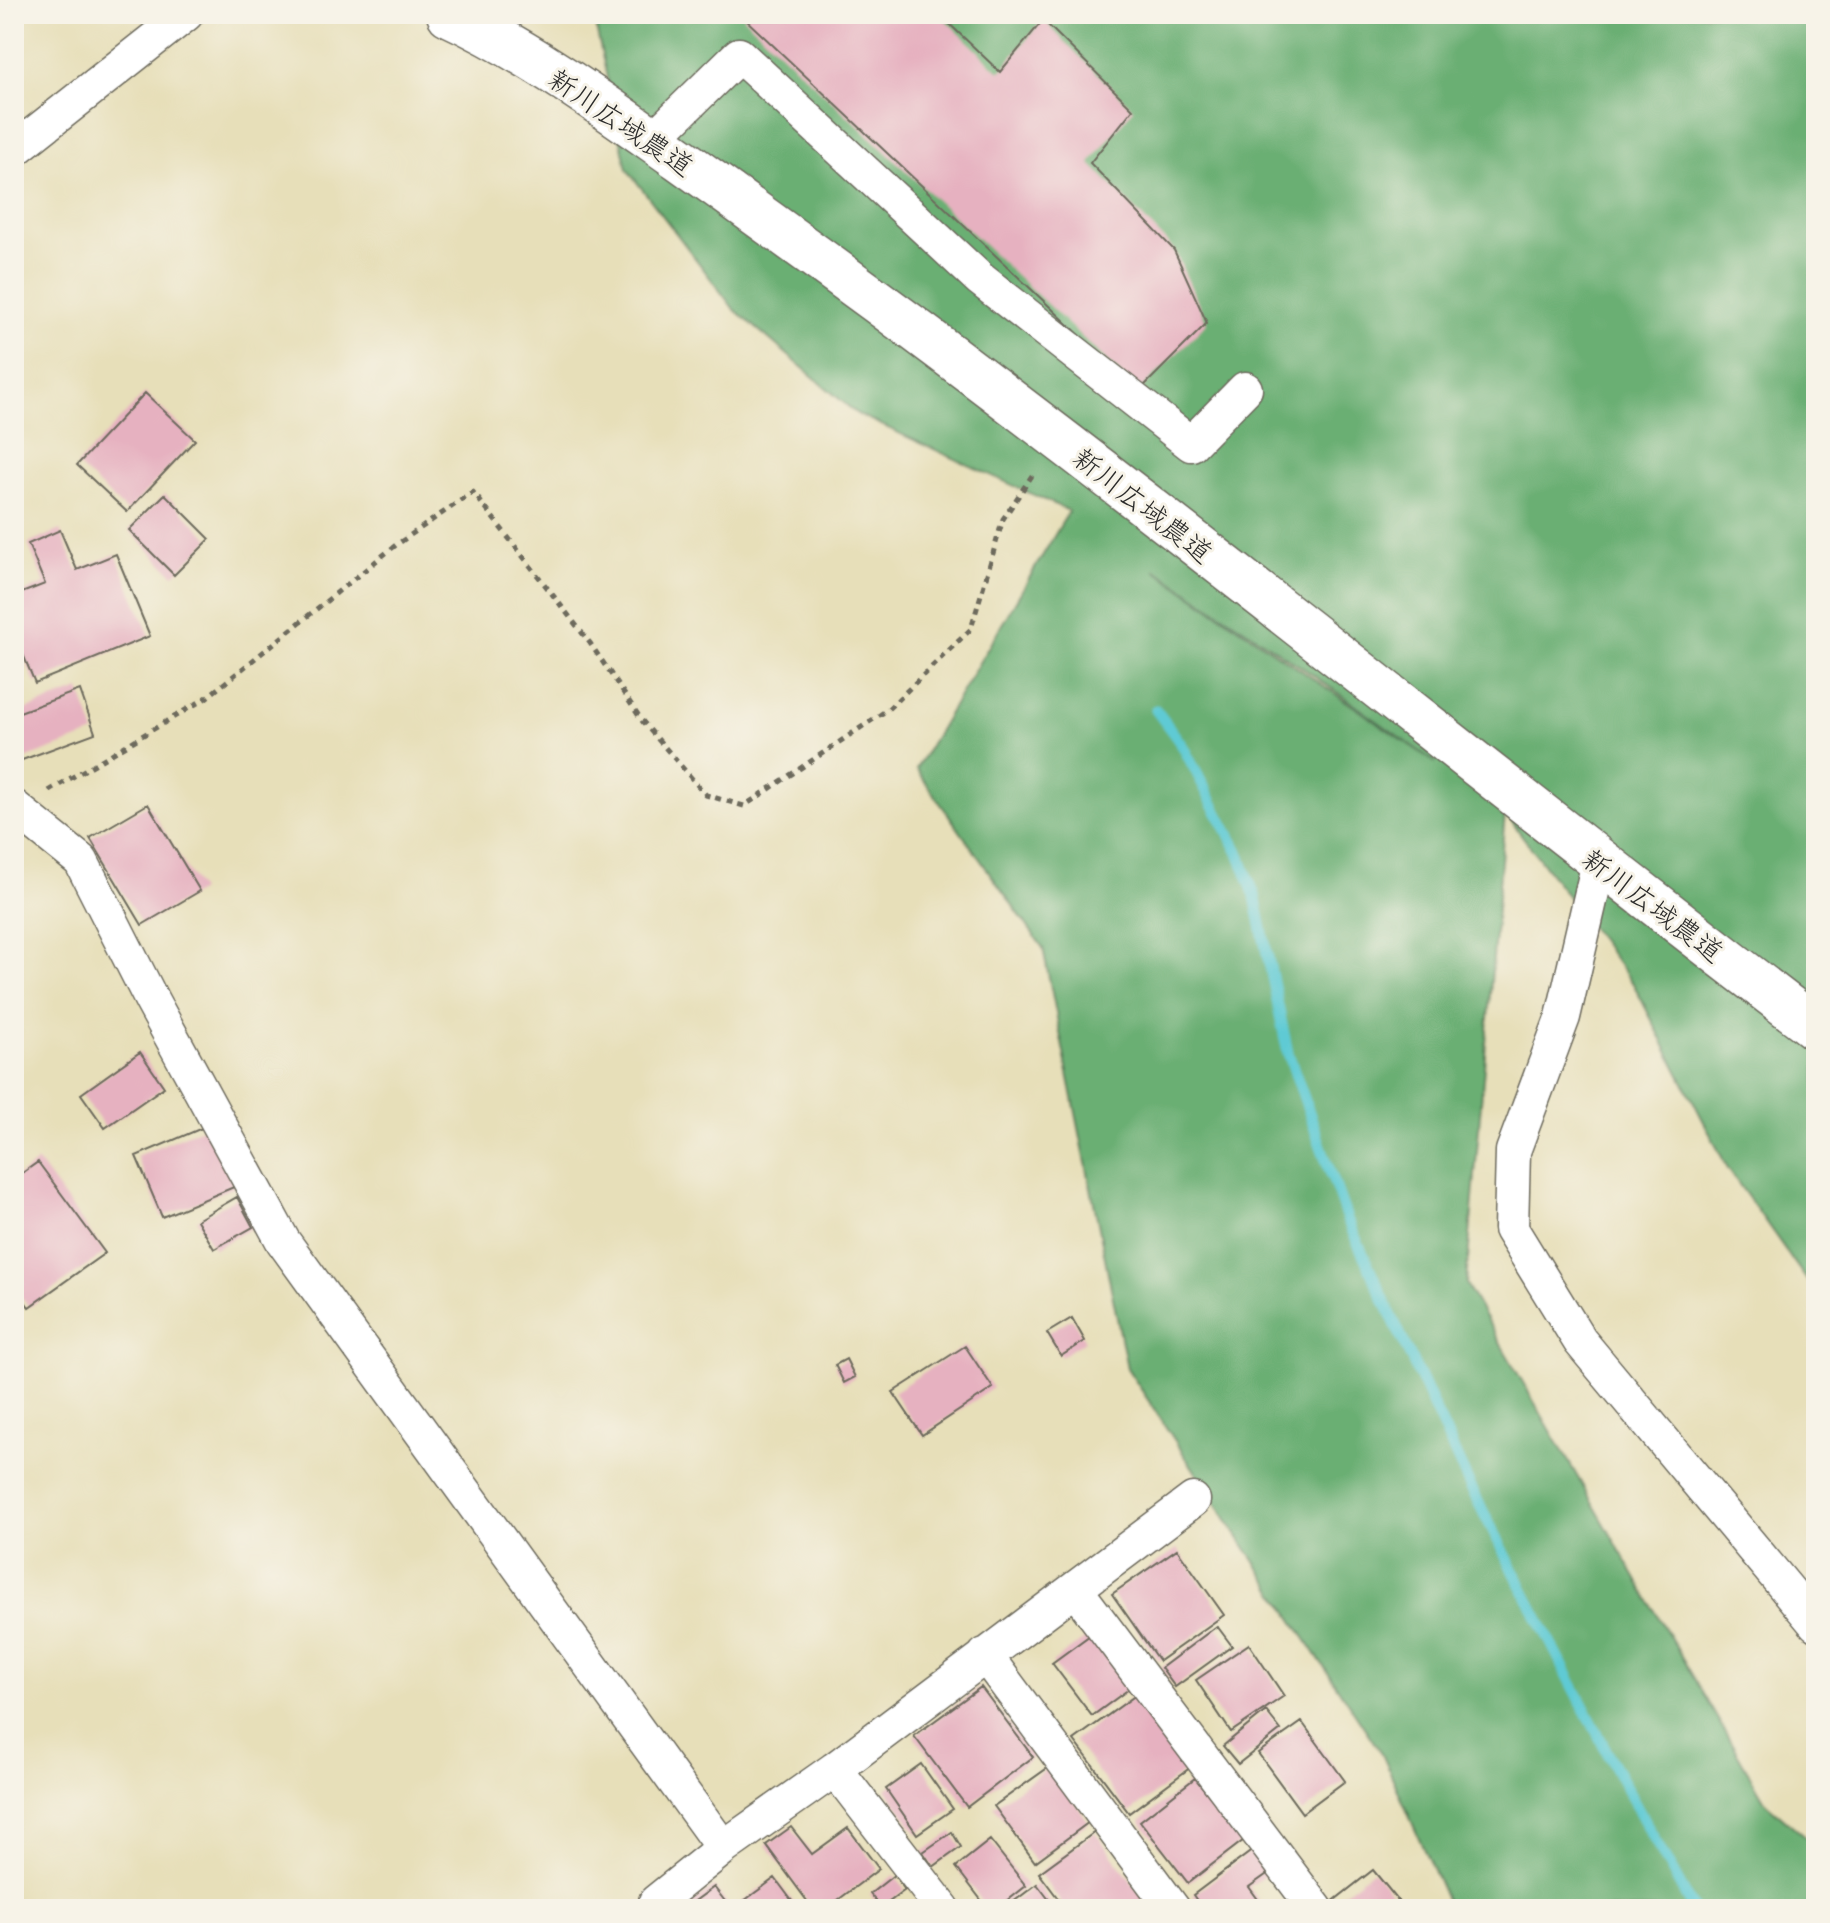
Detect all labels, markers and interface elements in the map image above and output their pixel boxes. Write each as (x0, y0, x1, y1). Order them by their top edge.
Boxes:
street label: 新川広域農道 (540, 56, 704, 186)
street label: 新川広域農道 (1065, 435, 1223, 573)
street label: 新川広域農道 (1574, 836, 1734, 972)

